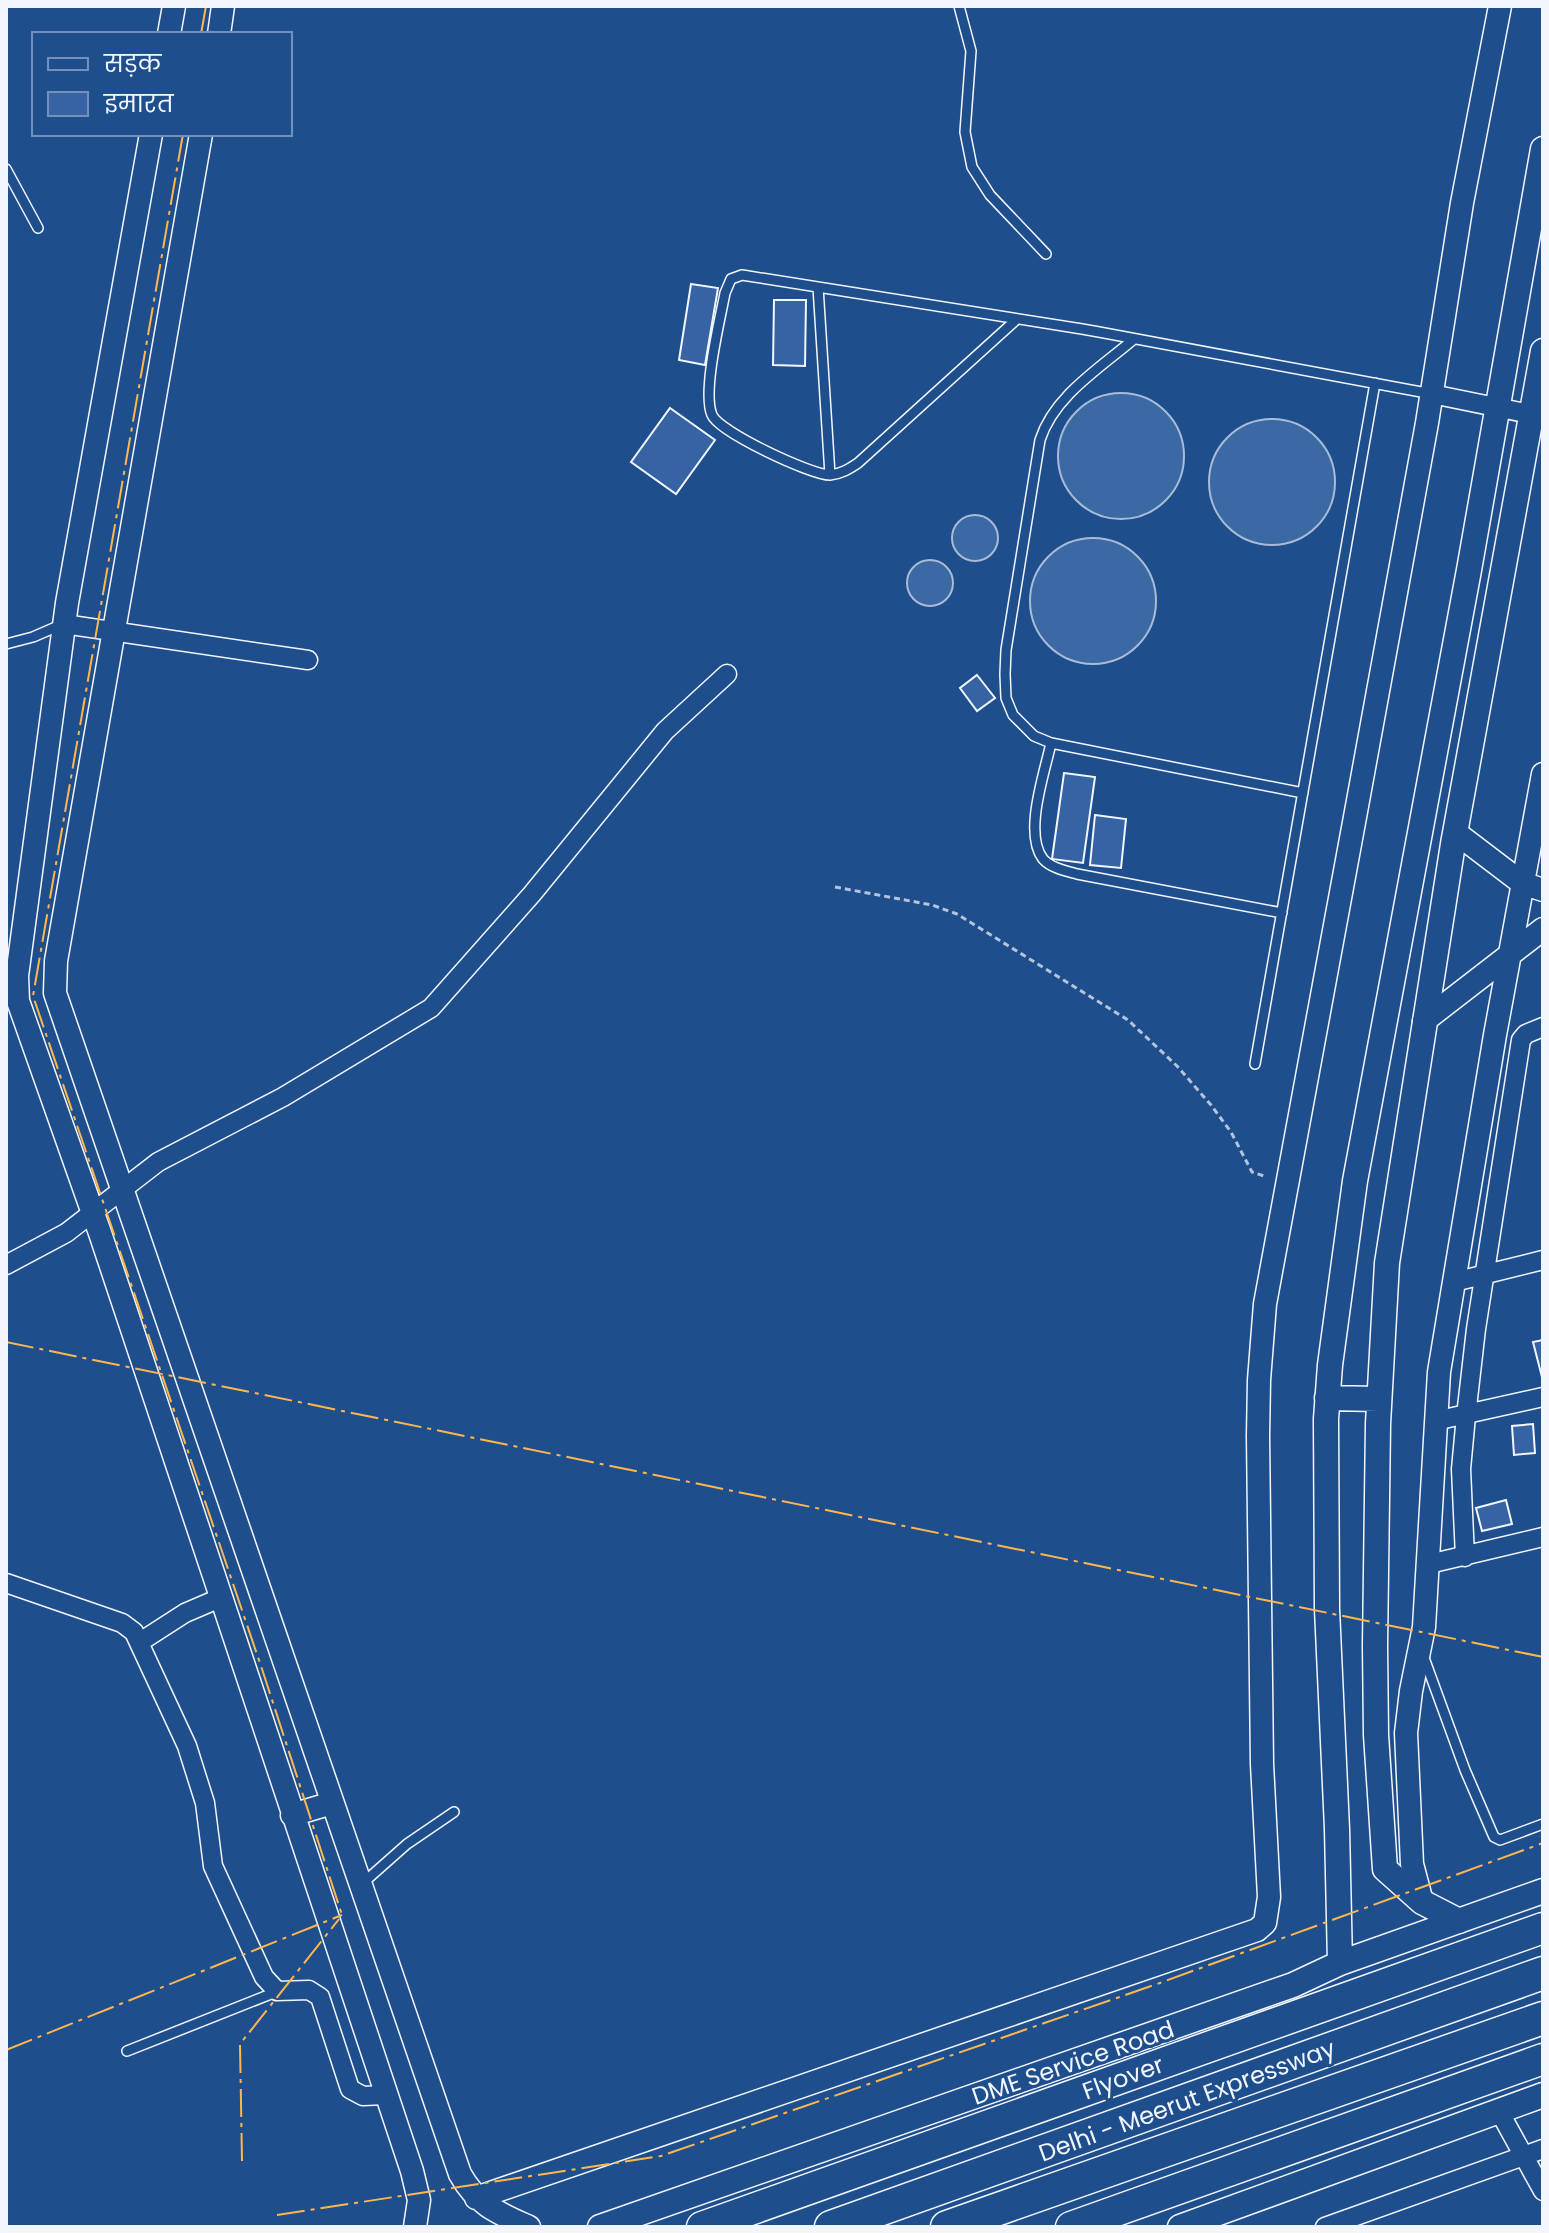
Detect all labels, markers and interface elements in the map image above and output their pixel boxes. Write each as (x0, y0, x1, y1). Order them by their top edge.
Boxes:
legend (32, 32, 292, 136)
text: सड़क (103, 47, 162, 80)
text: इमारत (103, 87, 175, 120)
street label: DME Service Road (967, 2012, 1178, 2113)
street label: Delhi - Meerut Expressway (1034, 2031, 1340, 2170)
street label: Flyover (1078, 2048, 1168, 2107)

